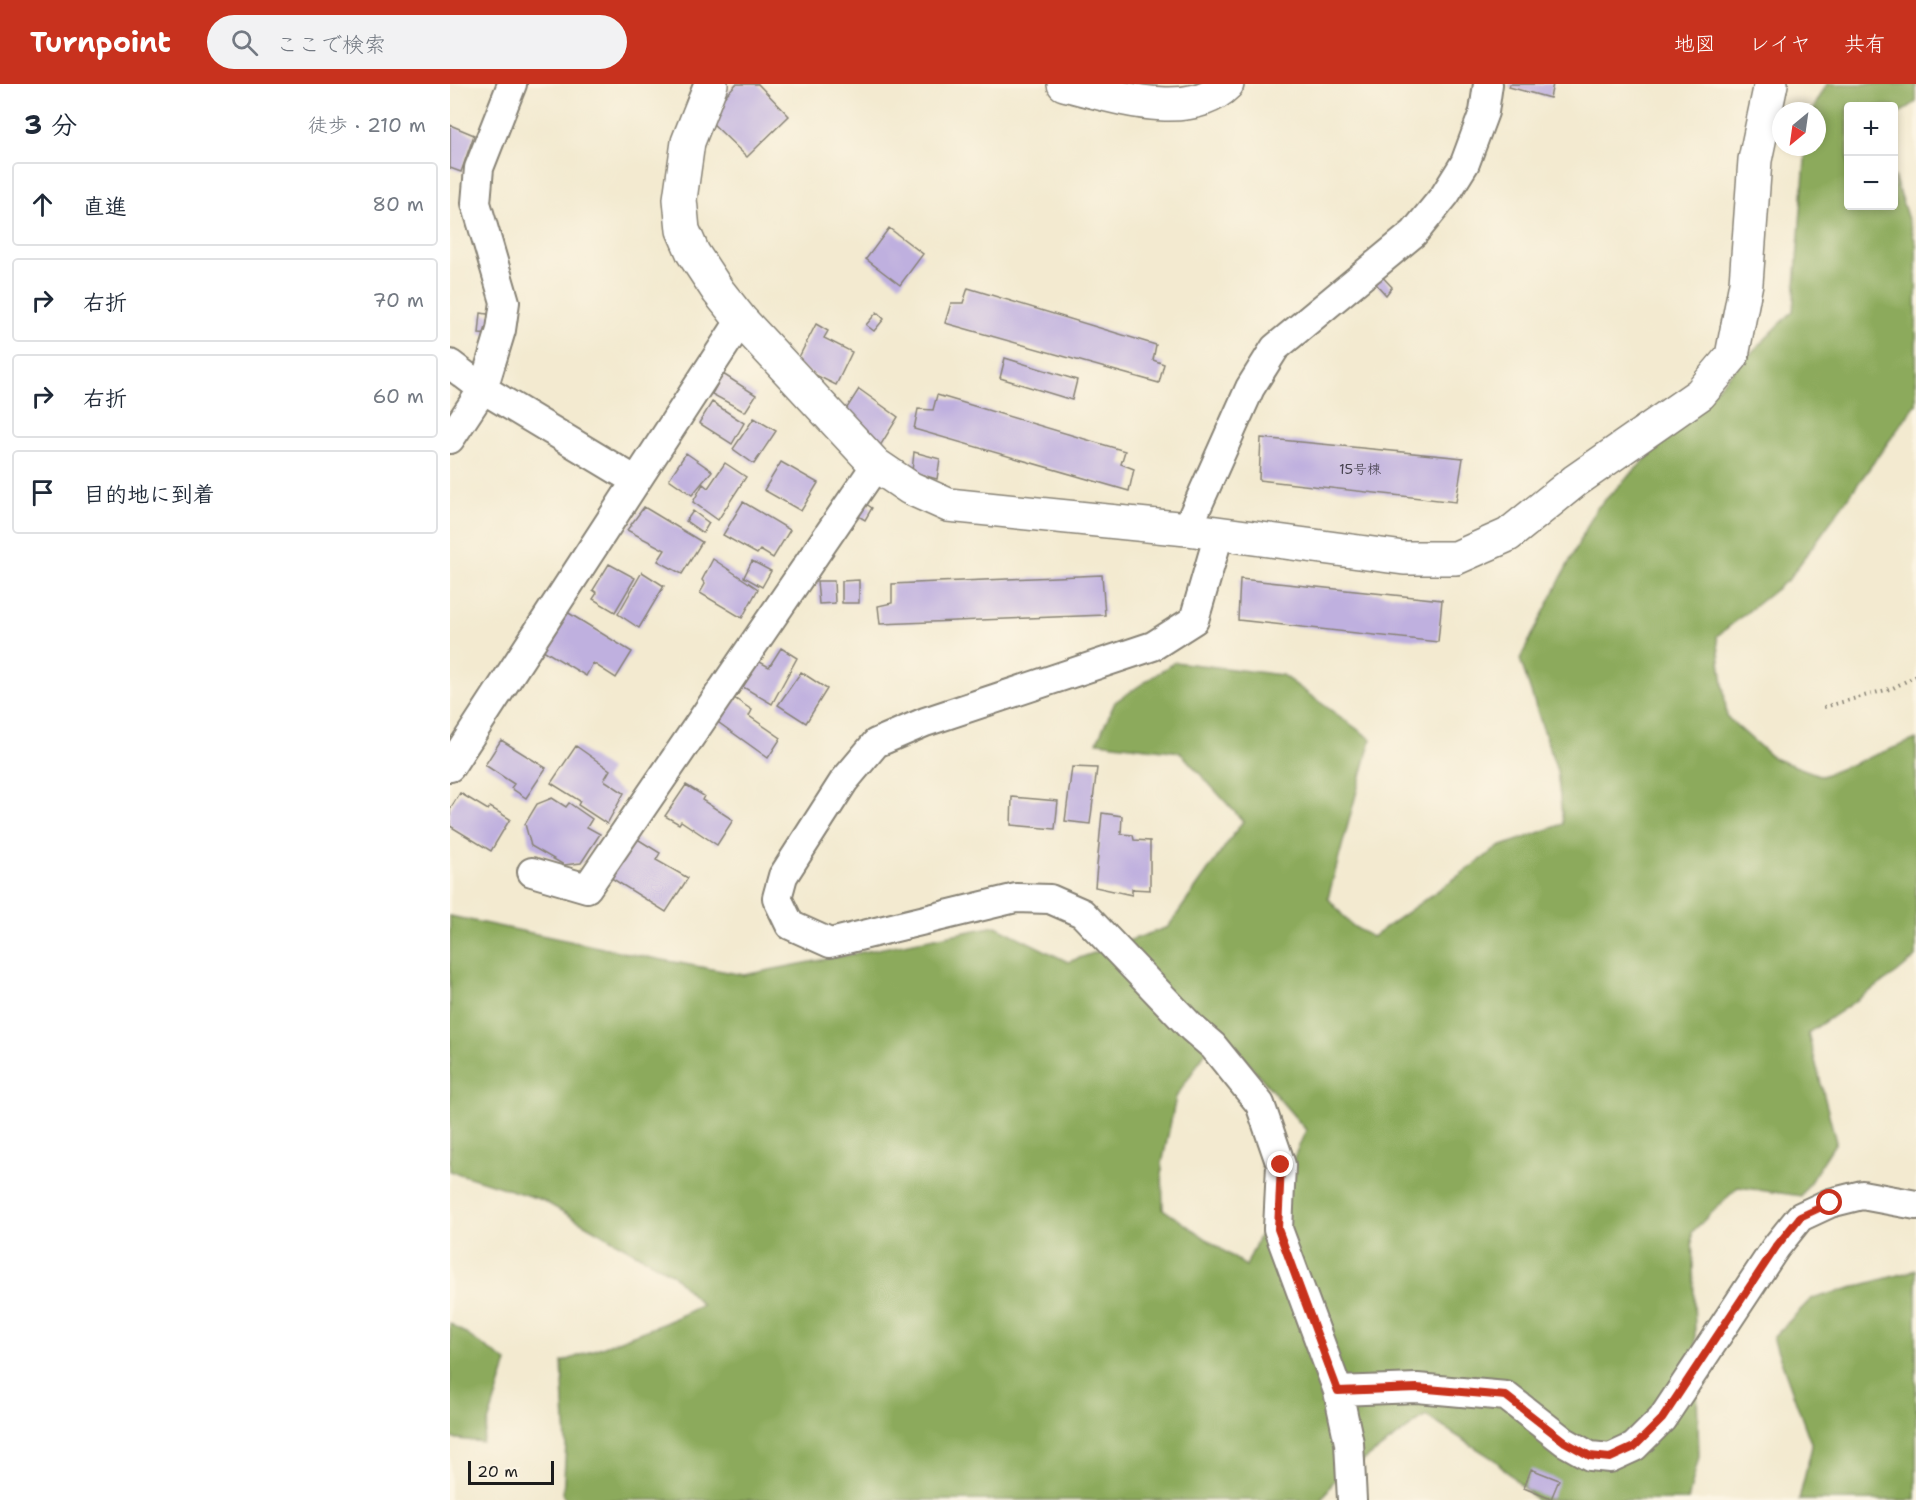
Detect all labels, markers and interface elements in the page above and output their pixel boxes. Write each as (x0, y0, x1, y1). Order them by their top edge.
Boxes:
search box (207, 15, 627, 69)
text: Turnpoint (30, 23, 171, 61)
icon: search (228, 26, 261, 59)
text: ここで検索 (276, 30, 386, 59)
text: 地図 (1674, 30, 1716, 58)
text: レイヤ (1749, 30, 1811, 58)
text: 共有 (1844, 30, 1886, 58)
north arrow (1772, 102, 1826, 156)
map controls (1844, 102, 1898, 210)
button: + (1844, 102, 1898, 156)
text: 3 分 (24, 107, 77, 142)
text: 徒歩 · 210 m (308, 112, 426, 138)
button: − (1844, 156, 1898, 210)
icon: ahead (26, 188, 59, 221)
text: 80 m (372, 191, 424, 217)
text: 直進 (83, 192, 127, 221)
icon: right (26, 284, 59, 317)
text: 70 m (372, 287, 424, 313)
text: 右折 (83, 288, 127, 317)
icon: right (26, 380, 59, 413)
text: 60 m (372, 383, 424, 409)
text: 右折 (83, 384, 127, 413)
house number: 15号棟 (1339, 460, 1382, 478)
icon: arrive (26, 476, 59, 509)
text: 目的地に到着 (83, 480, 215, 509)
route end (1267, 1151, 1293, 1177)
route start (1816, 1189, 1842, 1215)
scale bar (468, 1458, 554, 1486)
text: 20 m (477, 1461, 518, 1482)

